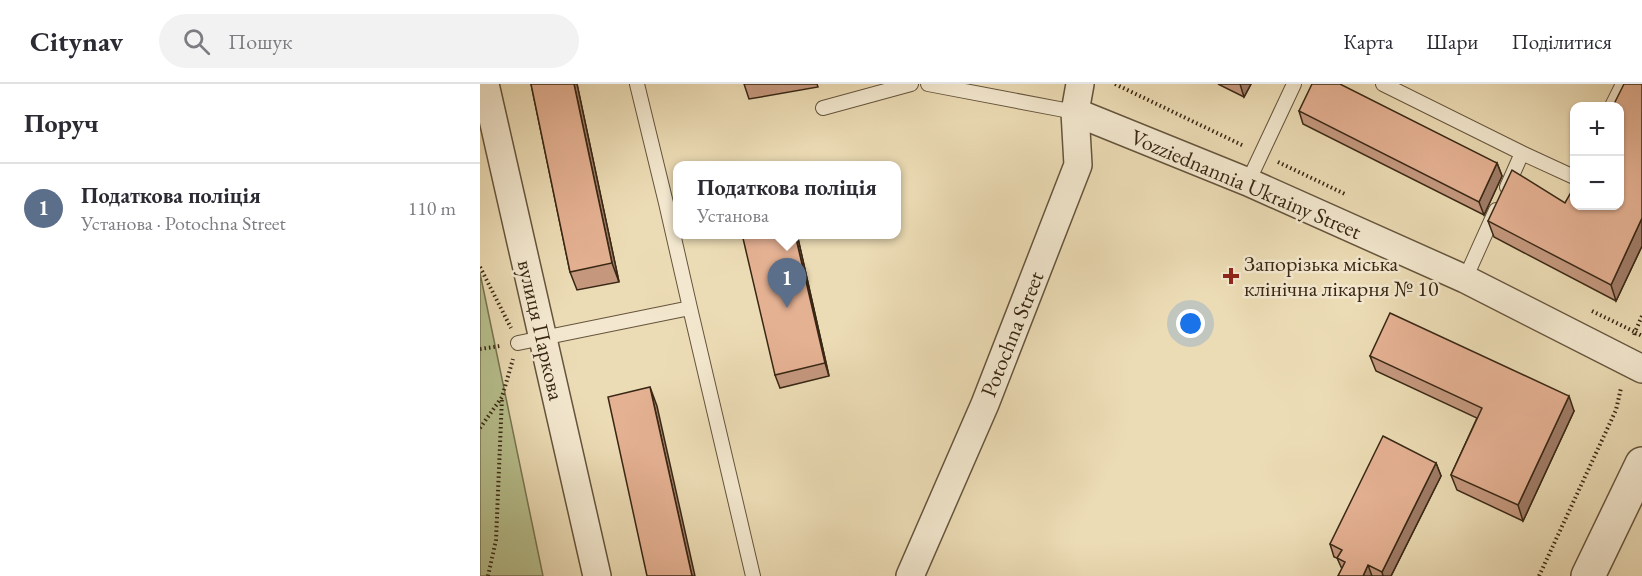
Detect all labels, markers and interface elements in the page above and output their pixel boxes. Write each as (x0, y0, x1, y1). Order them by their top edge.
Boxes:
search box (159, 14, 579, 68)
text: Citynav (30, 23, 123, 59)
icon: search (180, 25, 213, 58)
text: Пошук (228, 27, 293, 56)
text: Карта (1343, 28, 1393, 55)
text: Шари (1426, 28, 1478, 55)
text: Поділитися (1511, 28, 1612, 55)
map controls (1570, 102, 1624, 210)
button: + (1570, 102, 1624, 156)
text: Поруч (24, 106, 99, 140)
street label: Vozziednannia Ukrainy Street (1126, 122, 1366, 246)
button: − (1570, 156, 1624, 210)
popup (673, 161, 901, 239)
text: Податкова поліція (697, 173, 877, 202)
text: Податкова поліція (81, 181, 261, 210)
text: 1 (38, 195, 49, 221)
text: 110 m (408, 195, 456, 221)
text: Установа (697, 202, 769, 228)
text: Установа · Potochna Street (81, 210, 286, 236)
place label: Запорізька міська клінічна лікарня № 10 (1244, 249, 1439, 303)
street label: вулиця Паркова (511, 257, 571, 403)
pin: 1 (768, 258, 806, 308)
street label: Potochna Street (974, 267, 1050, 401)
marker: Запорізька міська клінічна лікарня № 10 (1222, 267, 1240, 285)
your location (1176, 309, 1205, 338)

